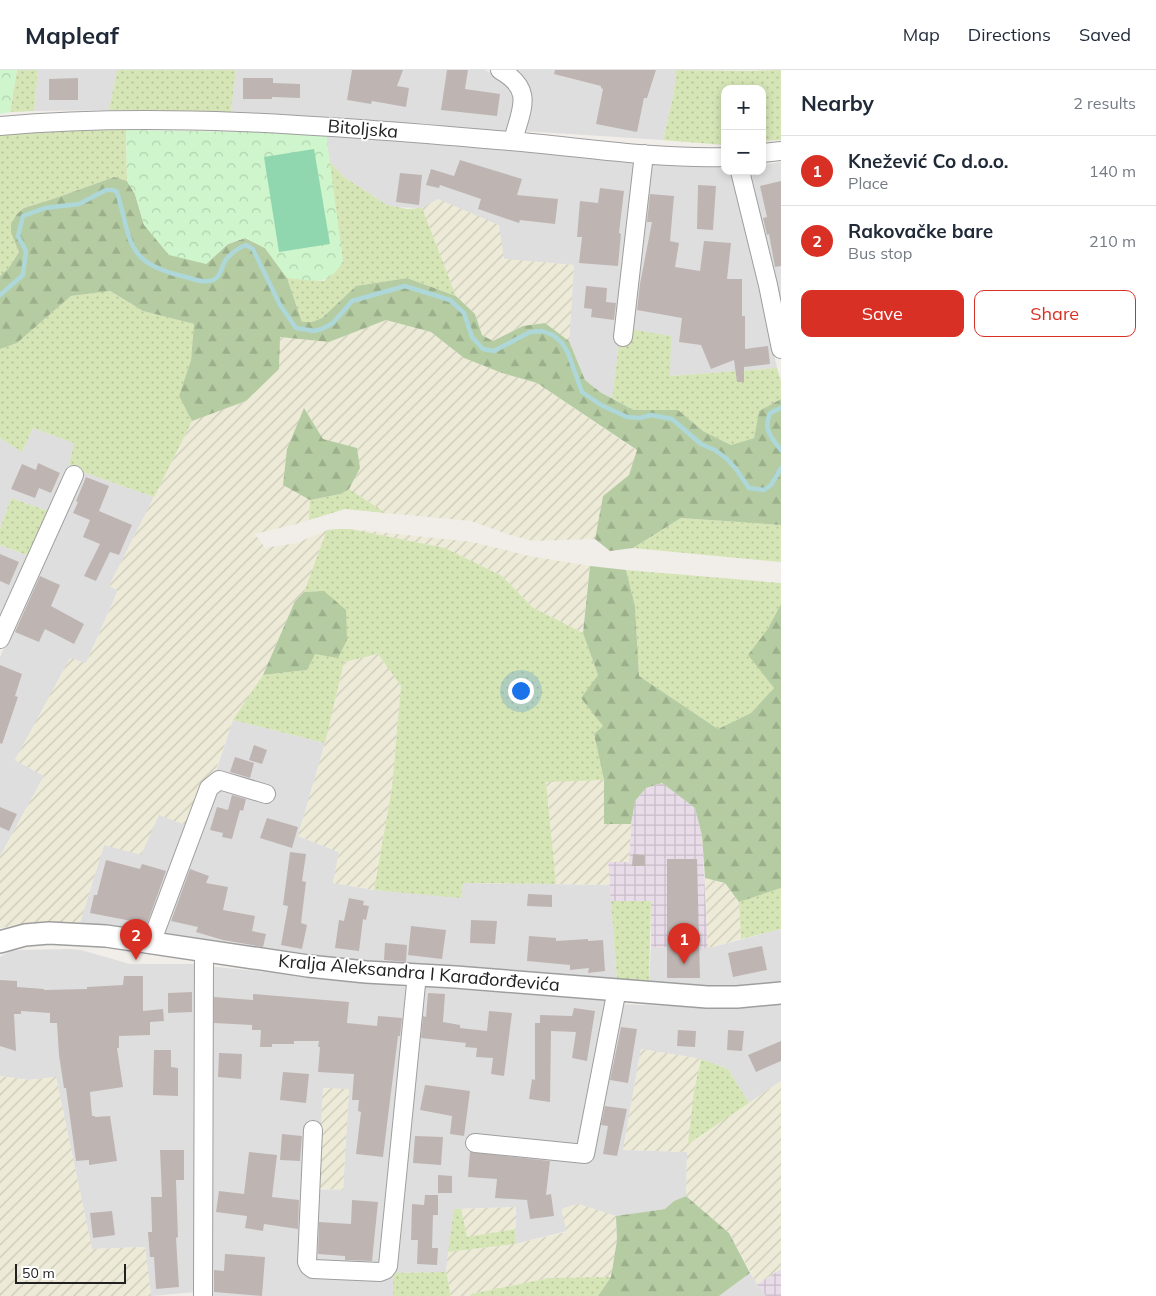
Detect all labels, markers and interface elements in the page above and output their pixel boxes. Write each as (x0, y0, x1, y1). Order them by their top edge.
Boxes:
text: Mapleaf (25, 20, 119, 50)
text: Map (903, 23, 940, 46)
text: Directions (968, 23, 1051, 46)
text: Saved (1079, 23, 1131, 46)
map controls (721, 85, 766, 175)
button: + (721, 85, 766, 130)
text: Nearby (801, 90, 874, 116)
text: 2 results (1073, 93, 1136, 113)
street label: Bitoljska (327, 114, 399, 143)
button: − (721, 130, 766, 175)
text: Knežević Co d.o.o. (848, 149, 1008, 173)
text: 1 (812, 161, 822, 181)
text: 140 m (1089, 161, 1136, 181)
text: Place (848, 173, 888, 193)
text: Rakovačke bare (848, 219, 993, 243)
text: 2 (812, 231, 822, 251)
text: 210 m (1089, 231, 1136, 251)
text: Bus stop (848, 243, 912, 263)
button: Save (801, 290, 964, 337)
button: Share (974, 290, 1136, 337)
your location (508, 678, 534, 704)
pin: 2 (120, 919, 152, 960)
pin: 1 (668, 923, 700, 964)
street label: Kralja Aleksandra I Karađorđevića (277, 949, 561, 996)
scale bar (15, 1261, 126, 1284)
text: 50 m (22, 1264, 55, 1282)

